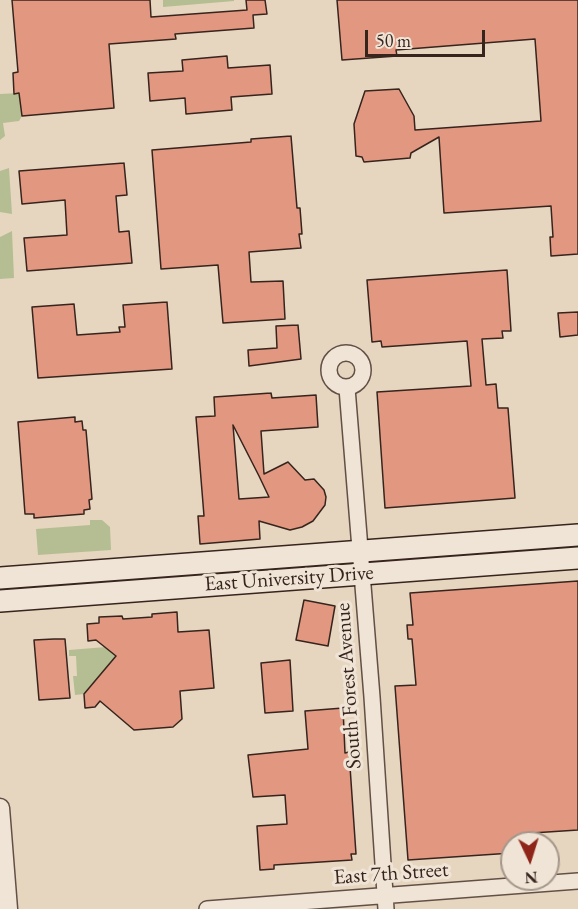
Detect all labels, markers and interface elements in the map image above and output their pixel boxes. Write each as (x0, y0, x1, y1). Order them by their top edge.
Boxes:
scale bar (368, 18, 488, 56)
text: 50 m (376, 29, 411, 52)
street label: East University Drive (203, 561, 375, 597)
street label: South Forest Avenue (331, 602, 367, 770)
north arrow (500, 831, 560, 891)
street label: East 7th Street (333, 857, 449, 891)
text: N (524, 867, 538, 888)

